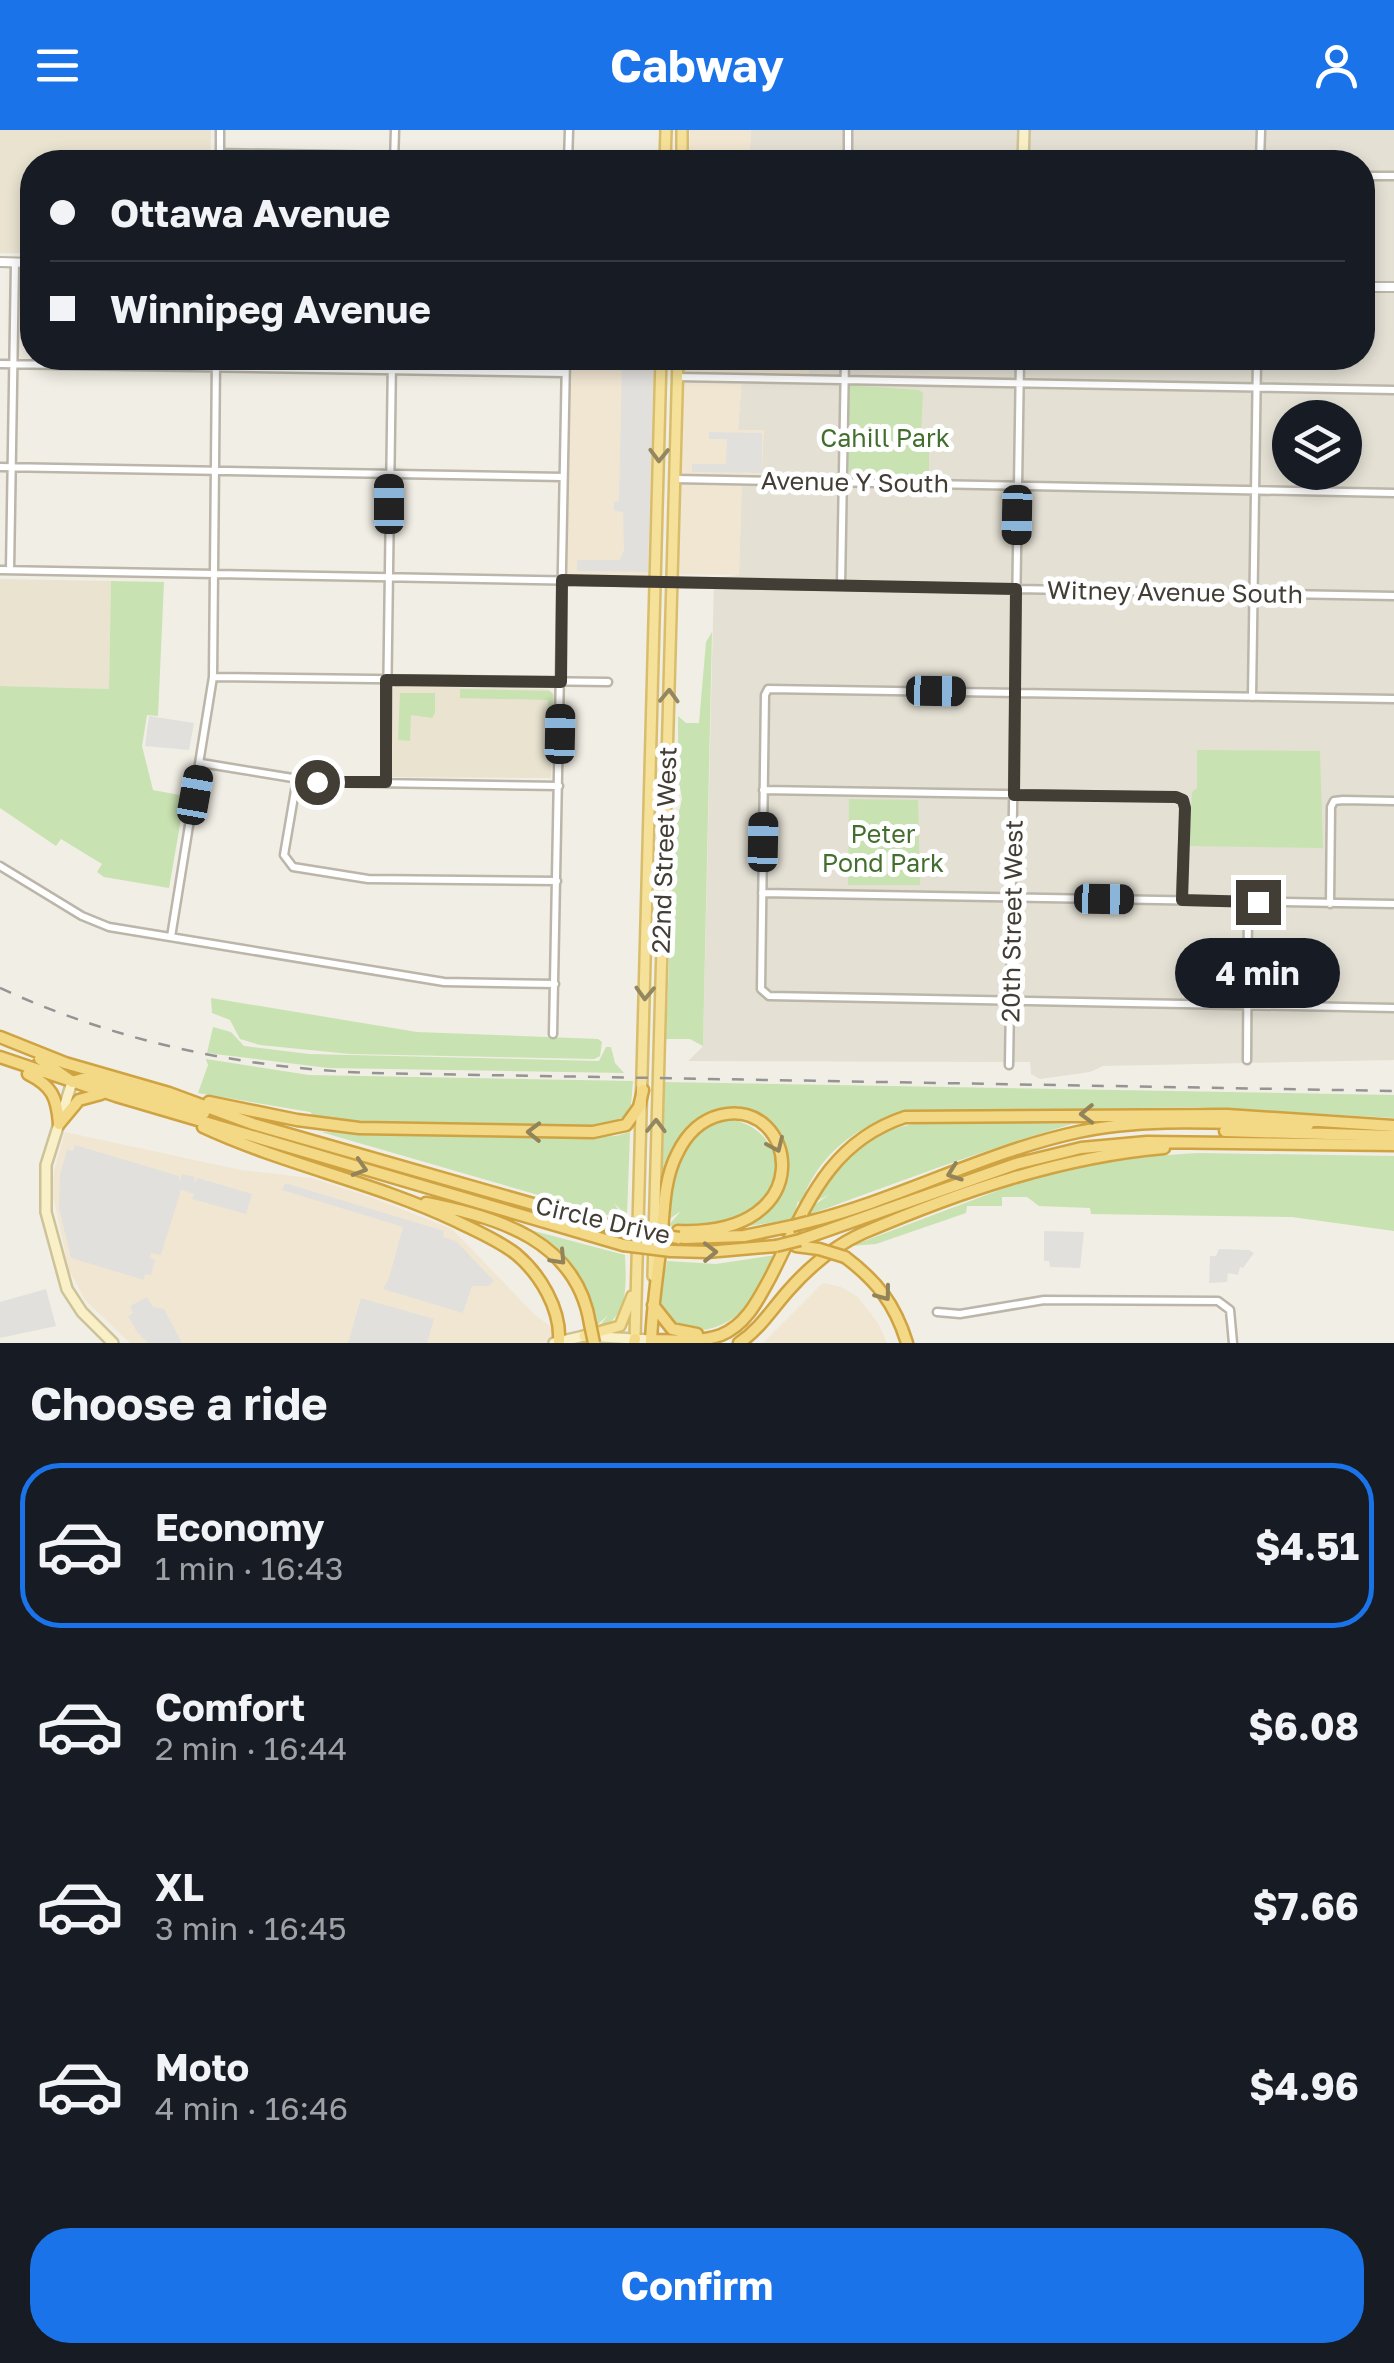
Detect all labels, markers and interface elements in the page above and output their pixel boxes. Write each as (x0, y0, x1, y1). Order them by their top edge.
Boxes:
icon: menu (30, 38, 85, 93)
text: Cabway (610, 38, 784, 92)
icon: person (1309, 38, 1364, 93)
text: Ottawa Avenue (110, 190, 391, 235)
text: Winnipeg Avenue (110, 286, 431, 331)
map controls (1272, 400, 1362, 490)
button: layers (1272, 400, 1362, 490)
park label: Cahill Park (820, 422, 950, 453)
one-way arrow (648, 448, 670, 463)
street label: Avenue Y South (761, 464, 949, 499)
car (374, 474, 404, 534)
car (1001, 485, 1033, 545)
street label: Witney Avenue South (1047, 574, 1303, 609)
car (906, 675, 966, 707)
one-way arrow (659, 688, 680, 704)
car (544, 704, 576, 764)
street label: 22nd Street West (644, 746, 683, 954)
route start (295, 760, 340, 805)
car (175, 763, 215, 827)
car (747, 812, 779, 872)
park label: Peter Pond Park (822, 818, 944, 878)
street label: 20th Street West (994, 819, 1029, 1023)
route end (1236, 880, 1281, 925)
car (1074, 883, 1134, 915)
callout: 4 min (1176, 937, 1340, 1007)
text: 4 min (1215, 954, 1300, 992)
one-way arrow (635, 986, 656, 1002)
one-way arrow (1078, 1103, 1094, 1125)
one-way arrow (645, 1118, 666, 1134)
one-way arrow (526, 1121, 542, 1143)
one-way arrow (764, 1135, 784, 1153)
one-way arrow (351, 1156, 368, 1177)
one-way arrow (946, 1161, 963, 1181)
street label: Circle Drive (533, 1189, 673, 1250)
one-way arrow (702, 1241, 718, 1262)
one-way arrow (547, 1247, 565, 1265)
one-way arrow (872, 1283, 889, 1301)
text: Choose a ride (30, 1376, 328, 1430)
icon: car (35, 1501, 125, 1591)
text: Economy (155, 1504, 324, 1549)
text: $4.51 (1255, 1523, 1359, 1568)
text: 1 min · 16:43 (155, 1549, 343, 1587)
icon: car (35, 1681, 125, 1771)
text: Comfort (155, 1684, 305, 1729)
text: $6.08 (1248, 1703, 1359, 1748)
text: 2 min · 16:44 (155, 1729, 347, 1767)
icon: car (35, 1861, 125, 1951)
text: XL (155, 1864, 204, 1909)
text: $7.66 (1252, 1883, 1359, 1928)
text: 3 min · 16:45 (155, 1909, 346, 1947)
icon: car (35, 2041, 125, 2131)
text: Moto (155, 2044, 249, 2089)
text: $4.96 (1249, 2063, 1359, 2108)
text: 4 min · 16:46 (155, 2089, 348, 2127)
button: Confirm (30, 2228, 1364, 2343)

